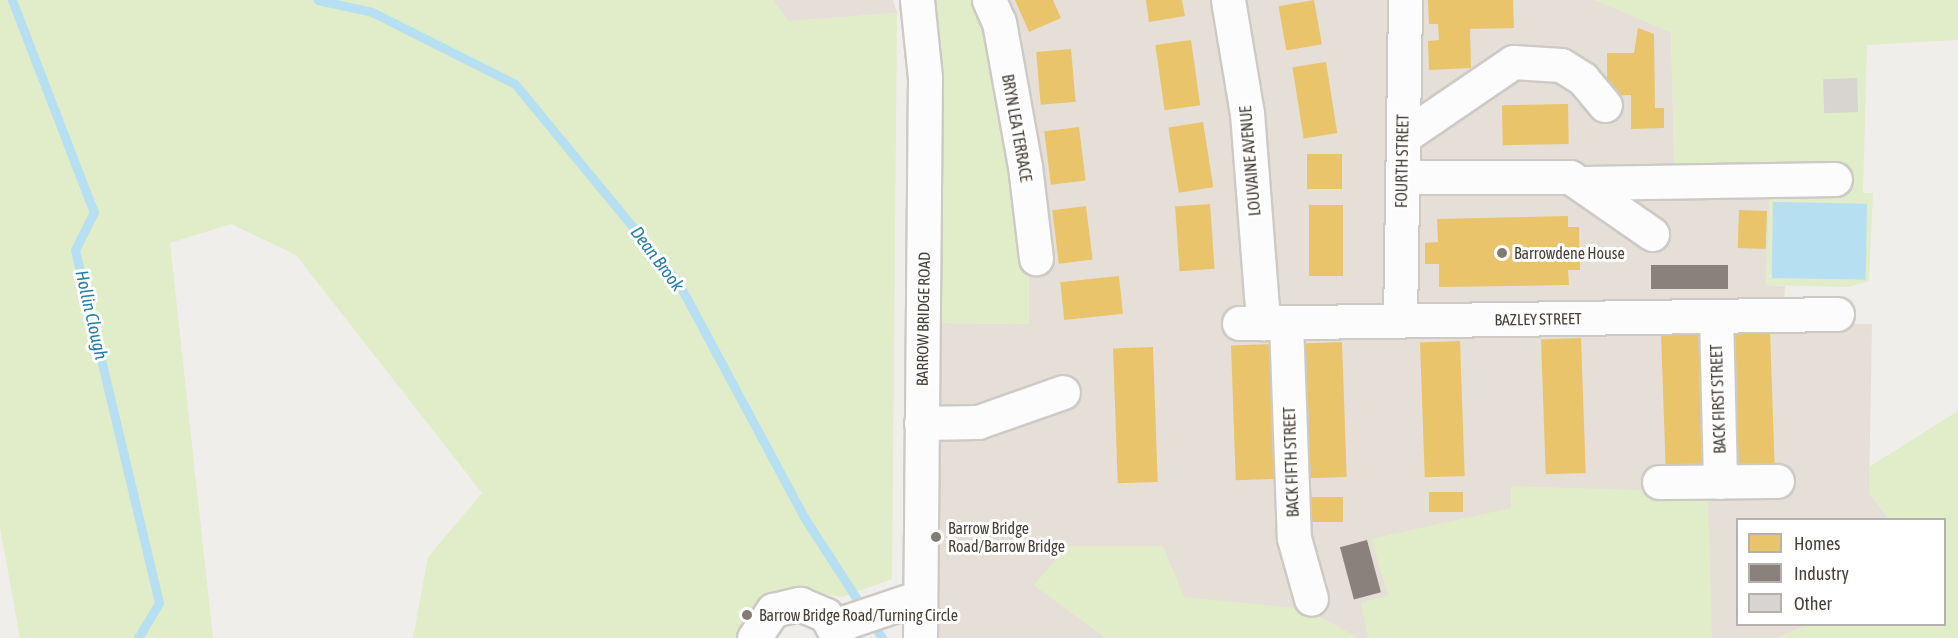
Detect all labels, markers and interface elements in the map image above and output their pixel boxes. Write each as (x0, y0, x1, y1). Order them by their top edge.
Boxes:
street label: BRYN LEA TERRACE (998, 73, 1036, 183)
street label: LOUVAINE AVENUE (1236, 105, 1264, 217)
street label: FOURTH STREET (1392, 114, 1412, 208)
water label: Dean Brook (626, 222, 688, 296)
place label: Barrowdene House (1514, 243, 1625, 263)
marker: Barrowdene House (1495, 246, 1509, 260)
street label: BARROW BRIDGE ROAD (912, 252, 934, 386)
water label: Hollin Clough (70, 268, 112, 362)
street label: BAZLEY STREET (1494, 309, 1582, 329)
street label: BACK FIRST STREET (1706, 344, 1730, 454)
street label: BACK FIFTH STREET (1279, 406, 1303, 518)
place label: Barrow Bridge Road/Barrow Bridge (948, 518, 1065, 556)
legend (1736, 518, 1946, 626)
marker: Barrow Bridge Road/Barrow Bridge (929, 530, 943, 544)
text: Homes (1794, 533, 1840, 554)
text: Industry (1794, 563, 1849, 584)
text: Other (1794, 593, 1832, 614)
place label: Barrow Bridge Road/Turning Circle (759, 605, 958, 625)
marker: Barrow Bridge Road/Turning Circle (740, 608, 754, 622)

